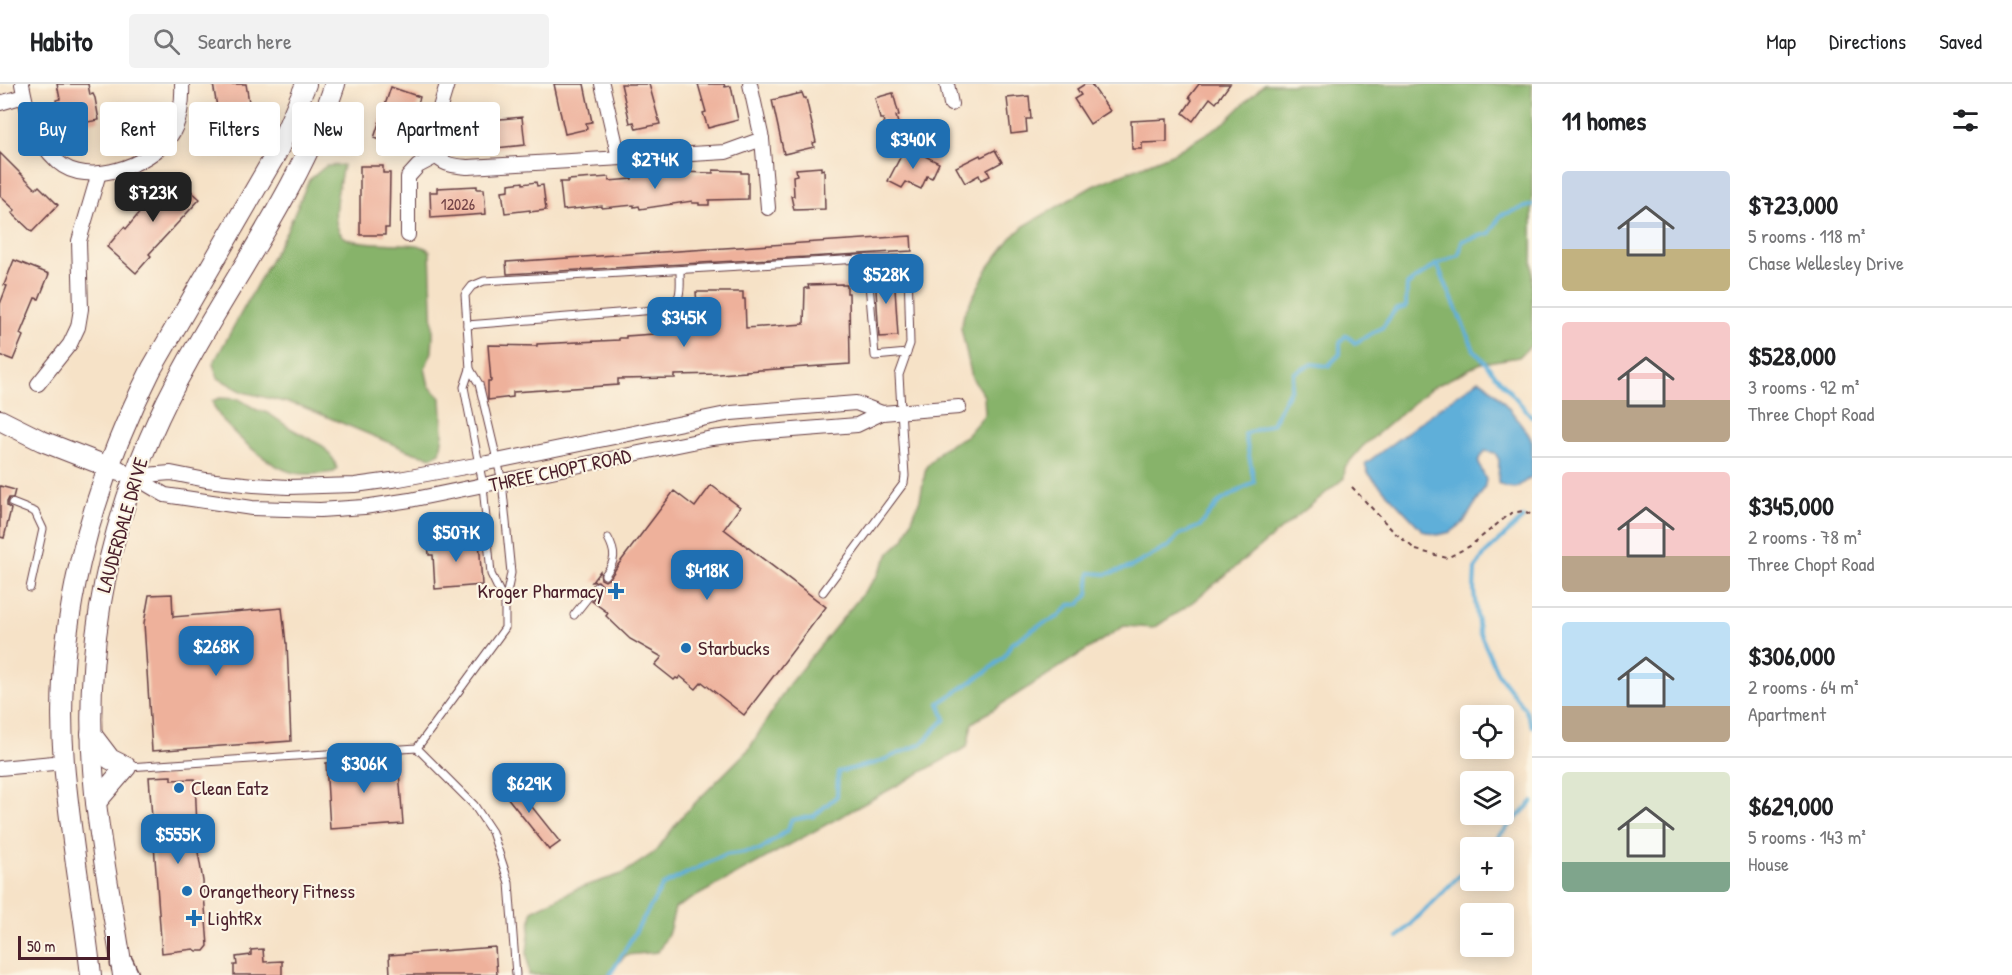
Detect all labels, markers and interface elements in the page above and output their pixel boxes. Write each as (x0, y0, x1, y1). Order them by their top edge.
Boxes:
search box (129, 14, 549, 68)
text: Habito (30, 22, 93, 60)
icon: search (150, 25, 183, 58)
text: Search here (198, 26, 292, 56)
text: Map (1766, 27, 1796, 56)
text: Directions (1829, 27, 1906, 56)
text: Saved (1939, 27, 1982, 56)
chip: Buy (18, 102, 88, 156)
chip: Rent (100, 102, 177, 156)
chip: Filters (189, 102, 280, 156)
chip: New (292, 102, 364, 156)
chip: Apartment (376, 102, 500, 156)
text: 11 homes (1562, 103, 1646, 138)
icon: filters (1949, 104, 1982, 137)
pin: $340K (871, 119, 955, 170)
text: $340K (890, 125, 936, 152)
pin: $274K (613, 139, 697, 190)
text: $274K (631, 145, 679, 172)
pin: $723K (111, 172, 195, 223)
text: $723K (129, 178, 177, 205)
text: $723,000 (1748, 187, 1838, 222)
house number: 12026 (441, 193, 475, 215)
icon: home (1610, 195, 1682, 267)
text: 5 rooms · 118 m² (1748, 222, 1865, 249)
text: Chase Wellesley Drive (1748, 249, 1904, 276)
pin: $528K (844, 254, 928, 305)
text: $528K (862, 260, 910, 287)
pin: $345K (642, 297, 726, 348)
text: $345K (661, 303, 707, 330)
text: $528,000 (1748, 338, 1836, 373)
icon: home (1610, 346, 1682, 418)
text: 3 rooms · 92 m² (1748, 373, 1859, 400)
text: Three Chopt Road (1748, 400, 1874, 427)
street label: THREE CHOPT ROAD (486, 441, 634, 498)
street label: LAUDERDALE DRIVE (89, 454, 154, 595)
text: $345,000 (1748, 488, 1834, 523)
icon: home (1610, 496, 1682, 568)
pin: $507K (414, 512, 498, 563)
text: $507K (432, 518, 480, 545)
text: 2 rooms · 78 m² (1748, 523, 1862, 550)
pin: $418K (665, 550, 749, 601)
text: Three Chopt Road (1748, 550, 1874, 577)
text: $418K (685, 556, 729, 583)
place label: Kroger Pharmacy (477, 577, 604, 604)
marker: Kroger Pharmacy (609, 584, 623, 598)
pin: $268K (174, 626, 258, 677)
text: $268K (193, 632, 239, 659)
place label: Starbucks (698, 634, 770, 661)
text: $306,000 (1748, 638, 1835, 673)
marker: Starbucks (679, 641, 693, 655)
icon: home (1610, 646, 1682, 718)
text: 2 rooms · 64 m² (1748, 673, 1859, 700)
text: Apartment (1748, 700, 1826, 727)
map controls (1460, 705, 1514, 957)
button: locate (1460, 705, 1514, 759)
pin: $306K (322, 743, 406, 794)
text: $306K (341, 749, 387, 776)
pin: $629K (487, 763, 571, 814)
text: $629K (506, 769, 552, 796)
button: layers (1460, 771, 1514, 825)
place label: Clean Eatz (191, 774, 269, 801)
marker: Clean Eatz (172, 781, 186, 795)
text: $629,000 (1748, 788, 1833, 823)
icon: home (1610, 796, 1682, 868)
pin: $555K (136, 814, 220, 865)
text: $555K (155, 820, 201, 847)
text: 5 rooms · 143 m² (1748, 823, 1866, 850)
button: + (1460, 837, 1514, 891)
text: House (1748, 850, 1789, 877)
place label: Orangetheory Fitness (199, 877, 355, 904)
marker: Orangetheory Fitness (180, 884, 194, 898)
button: − (1460, 903, 1514, 957)
place label: LightRx (208, 904, 262, 931)
marker: LightRx (185, 909, 203, 927)
scale bar (18, 933, 110, 960)
text: 50 m (27, 935, 56, 957)

